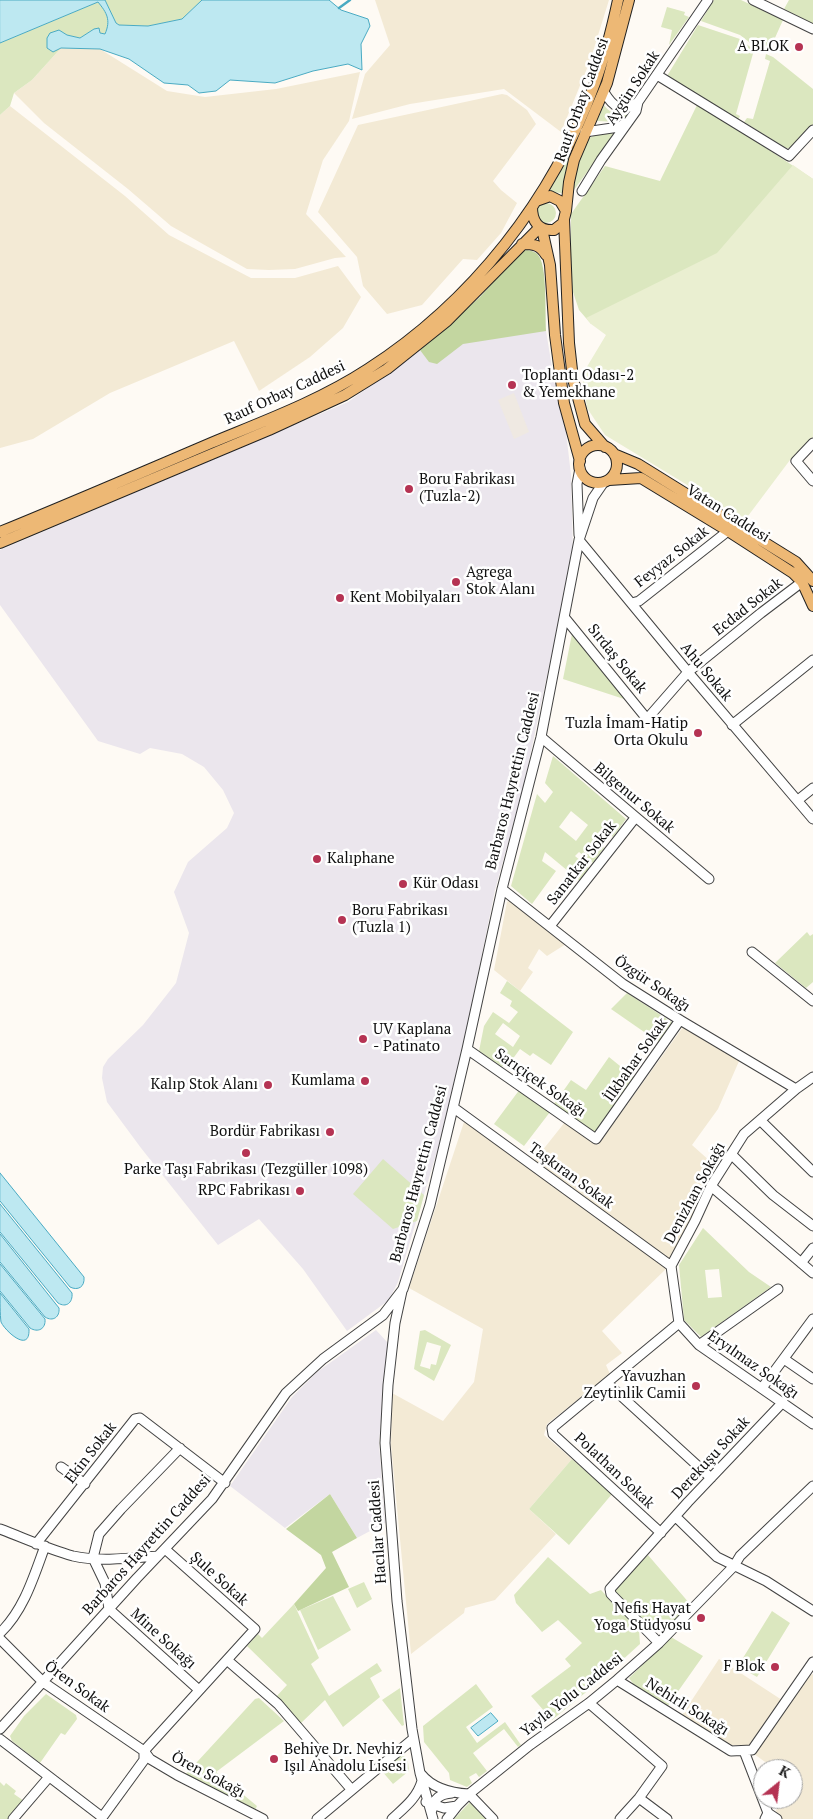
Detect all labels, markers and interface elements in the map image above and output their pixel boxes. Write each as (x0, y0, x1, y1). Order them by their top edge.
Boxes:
street label: Rauf Orbay Caddesi (551, 35, 613, 165)
place label: A BLOK (737, 38, 789, 56)
marker: A BLOK (793, 41, 805, 53)
street label: Aygün Sokak (602, 47, 664, 129)
street label: Rauf Orbay Caddesi (222, 357, 348, 429)
place label: Toplantı Odası-2 & Yemekhane (522, 367, 634, 402)
marker: Toplantı Odası-2 & Yemekhane (506, 379, 518, 391)
place label: Boru Fabrikası (Tuzla-2) (419, 471, 515, 506)
street label: Vatan Caddesi (683, 481, 773, 547)
marker: Boru Fabrikası (Tuzla-2) (403, 483, 415, 495)
street label: Feyyaz Sokak (631, 523, 713, 591)
place label: Agrega Stok Alanı (466, 564, 535, 599)
street label: Ecdad Sokak (710, 574, 786, 640)
marker: Agrega Stok Alanı (450, 576, 462, 588)
place label: Kent Mobilyaları (350, 589, 461, 607)
marker: Kent Mobilyaları (334, 592, 346, 604)
street label: Sırdaş Sokak (584, 621, 650, 697)
street label: Ahu Sokak (676, 639, 736, 705)
street label: Barbaros Hayrettin Caddesi (482, 690, 544, 872)
place label: Tuzla İmam-Hatip Orta Okulu (565, 715, 688, 750)
marker: Tuzla İmam-Hatip Orta Okulu (692, 727, 704, 739)
street label: Bilgenur Sokak (590, 759, 678, 837)
street label: Sanatkar Sokak (544, 817, 620, 909)
place label: Kalıphane (327, 850, 395, 868)
marker: Kalıphane (311, 853, 323, 865)
place label: Kür Odası (413, 875, 479, 893)
marker: Kür Odası (397, 878, 409, 890)
place label: Boru Fabrikası (Tuzla 1) (352, 902, 448, 937)
marker: Boru Fabrikası (Tuzla 1) (336, 914, 348, 926)
street label: Özgür Sokağı (611, 952, 693, 1016)
street label: İlkbahar Sokak (600, 1015, 672, 1105)
place label: UV Kaplana - Patinato (373, 1021, 451, 1056)
marker: UV Kaplana - Patinato (357, 1033, 369, 1045)
street label: Sarıçiçek Sokağı (491, 1045, 589, 1121)
place label: Kumlama (291, 1072, 355, 1090)
marker: Kumlama (359, 1075, 371, 1087)
place label: Kalıp Stok Alanı (151, 1076, 258, 1094)
marker: Kalıp Stok Alanı (262, 1079, 274, 1091)
street label: Barbaros Hayrettin Caddesi (387, 1084, 451, 1264)
place label: Bordür Fabrikası (210, 1123, 320, 1141)
marker: Bordür Fabrikası (324, 1126, 336, 1138)
street label: Taşkıran Sokak (525, 1139, 617, 1213)
street label: Denizhan Sokağı (661, 1139, 729, 1247)
marker: Parke Taşı Fabrikası (Tezgüller 1098) (240, 1147, 252, 1159)
place label: Parke Taşı Fabrikası (Tezgüller 1098) (124, 1161, 368, 1179)
place label: RPC Fabrikası (198, 1182, 290, 1200)
marker: RPC Fabrikası (294, 1185, 306, 1197)
street label: Eryılmaz Sokağı (704, 1327, 802, 1403)
place label: Yavuzhan Zeytinlik Camii (584, 1368, 686, 1403)
marker: Yavuzhan Zeytinlik Camii (690, 1380, 702, 1392)
street label: Derekuşu Sokak (668, 1413, 754, 1503)
street label: Ekin Sokak (61, 1419, 121, 1487)
street label: Polathan Sokak (570, 1429, 658, 1513)
street label: Barbaros Hayrettin Caddesi (79, 1471, 215, 1619)
street label: Hacılar Caddesi (365, 1480, 391, 1584)
street label: Şule Sokak (186, 1548, 252, 1610)
place label: Nefis Hayat Yoga Stüdyosu (594, 1600, 691, 1635)
street label: Mine Sokağı (127, 1605, 199, 1673)
marker: Nefis Hayat Yoga Stüdyosu (695, 1612, 707, 1624)
street label: Yayla Yolu Caddesi (517, 1649, 627, 1741)
street label: Ören Sokak (41, 1657, 113, 1717)
place label: F Blok (723, 1658, 765, 1676)
marker: F Blok (769, 1661, 781, 1673)
street label: Nehirli Sokağı (642, 1674, 732, 1740)
place label: Behiye Dr. Nevhiz Işıl Anadolu Lisesi (284, 1741, 407, 1776)
street label: Ören Sokağı (168, 1748, 248, 1802)
marker: Behiye Dr. Nevhiz Işıl Anadolu Lisesi (268, 1753, 280, 1765)
north arrow (753, 1759, 803, 1809)
text: K (776, 1761, 794, 1782)

